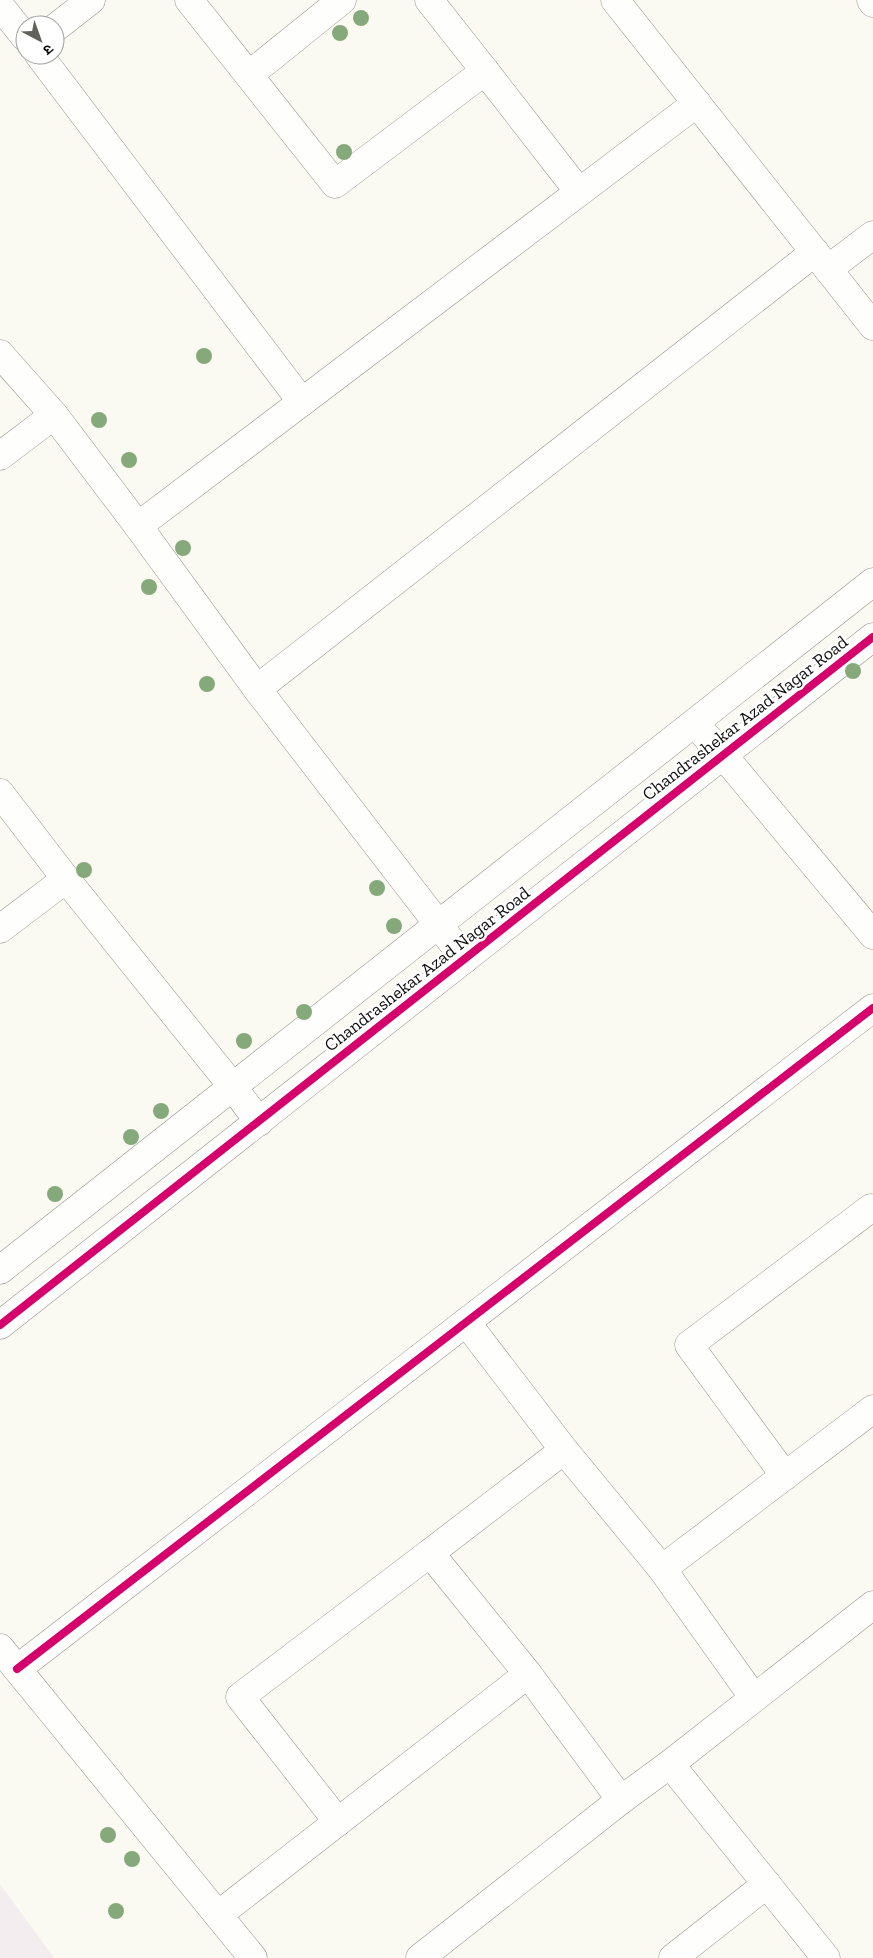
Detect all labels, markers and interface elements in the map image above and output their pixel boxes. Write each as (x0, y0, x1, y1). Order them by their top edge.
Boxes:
north arrow (15, 15, 65, 65)
text: उ (39, 40, 57, 59)
street label: Chandrashekar Azad Nagar Road (638, 631, 852, 805)
street label: Chandrashekar Azad Nagar Road (320, 882, 534, 1056)

